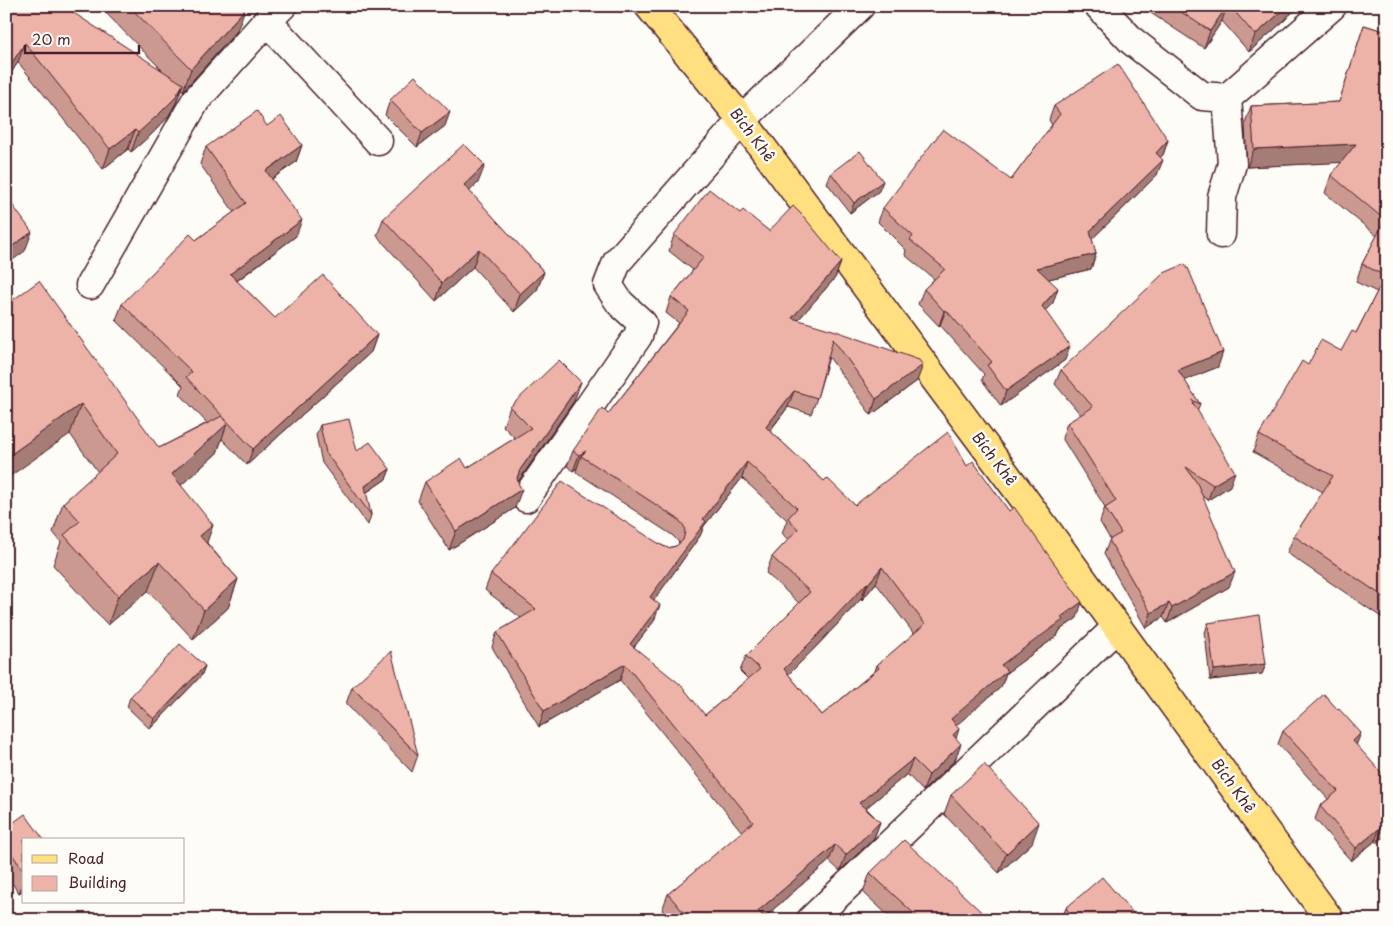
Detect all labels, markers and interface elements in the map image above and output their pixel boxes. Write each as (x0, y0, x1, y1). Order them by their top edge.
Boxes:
scale bar (25, 22, 139, 54)
text: 20 m (32, 27, 71, 50)
street label: Bích Khê (725, 102, 781, 166)
street label: Bích Khê (967, 426, 1023, 490)
street label: Bích Khê (1207, 753, 1262, 817)
legend (22, 838, 185, 904)
text: Road (68, 846, 104, 869)
text: Building (68, 870, 127, 893)

